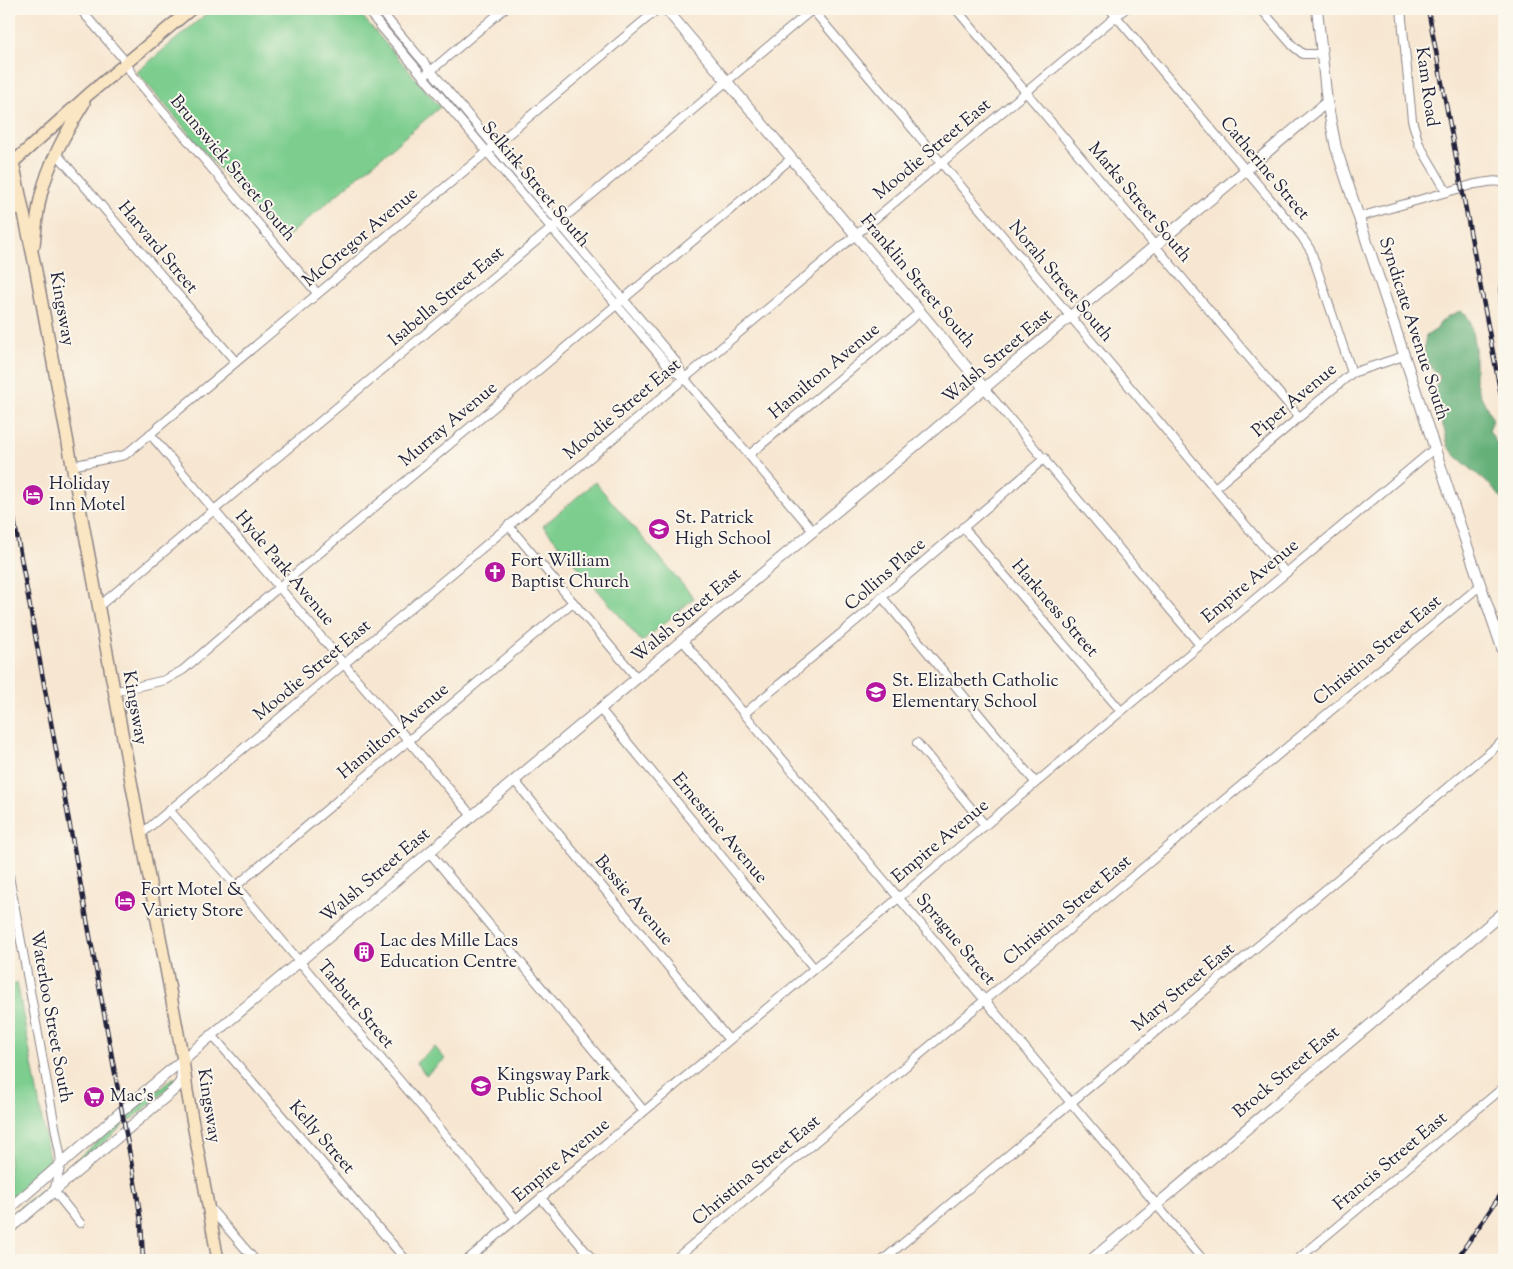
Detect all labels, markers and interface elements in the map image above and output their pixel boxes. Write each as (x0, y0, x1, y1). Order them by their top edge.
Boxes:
street label: Kam Road (1408, 45, 1444, 129)
street label: Brunswick Street South (163, 90, 301, 248)
street label: Moodie Street East (869, 93, 997, 207)
street label: Catherine Street (1213, 111, 1315, 227)
street label: Selkirk Street South (474, 116, 596, 254)
street label: Marks Street South (1081, 137, 1197, 269)
street label: McGregor Avenue (298, 182, 424, 294)
street label: Harvard Street (110, 196, 204, 300)
street label: Franklin Street South (853, 209, 981, 355)
street label: Norah Street South (1001, 216, 1119, 349)
street label: Syndicate Avenue South (1371, 234, 1455, 425)
street label: Isabella Street East (383, 241, 511, 353)
street label: Kingsway (42, 270, 80, 348)
street label: Walsh Street East (937, 303, 1059, 411)
street label: Hamilton Avenue (764, 318, 886, 426)
street label: Moodie Street East (559, 353, 687, 467)
street label: Piper Avenue (1247, 358, 1343, 444)
street label: Murray Avenue (394, 376, 504, 474)
place label: Holiday Inn Motel (49, 472, 126, 519)
hotel icon: Holiday Inn Motel (21, 483, 45, 507)
street label: Hyde Park Avenue (228, 506, 340, 632)
place label: St. Patrick High School (675, 506, 771, 553)
school or university icon: St. Patrick High School (647, 517, 671, 541)
street label: Collins Place (840, 532, 932, 618)
street label: Empire Avenue (1197, 534, 1305, 630)
place label: Fort William Baptist Church (511, 549, 630, 596)
street label: Harkness Street (1004, 554, 1104, 664)
church icon: Fort William Baptist Church (483, 560, 507, 584)
street label: Walsh Street East (626, 562, 748, 670)
street label: Christina Street East (1308, 589, 1448, 713)
street label: Moodie Street East (249, 614, 377, 728)
street label: Kingsway (115, 669, 153, 747)
place label: St. Elizabeth Catholic Elementary School (892, 669, 1059, 716)
street label: Hamilton Avenue (333, 678, 455, 786)
school or university icon: St. Elizabeth Catholic Elementary School (864, 680, 888, 704)
street label: Ernestine Avenue (665, 768, 773, 890)
street label: Empire Avenue (887, 794, 995, 890)
street label: Walsh Street East (315, 822, 437, 930)
street label: Christina Street East (998, 849, 1138, 973)
street label: Bessie Avenue (587, 850, 679, 952)
place label: Fort Motel & Variety Store (141, 878, 244, 925)
street label: Sprague Street (909, 888, 1001, 992)
hotel icon: Fort Motel & Variety Store (113, 889, 137, 913)
street label: Waterloo Street South (22, 929, 78, 1106)
place label: Lac des Mille Lacs Education Centre (380, 929, 518, 976)
street label: Mary Street East (1127, 937, 1241, 1039)
building icon: Lac des Mille Lacs Education Centre (352, 940, 376, 964)
street label: Tarbutt Street (310, 955, 400, 1055)
street label: Brock Street East (1228, 1021, 1346, 1125)
place label: Kingsway Park Public School (497, 1063, 610, 1110)
street label: Kingsway (189, 1067, 227, 1145)
school or university icon: Kingsway Park Public School (469, 1074, 493, 1098)
place label: Mac's (110, 1084, 154, 1110)
supermarket icon: Mac's (82, 1085, 106, 1109)
street label: Kelly Street (282, 1096, 360, 1180)
street label: Francis Street East (1328, 1106, 1454, 1218)
street label: Christina Street East (687, 1109, 827, 1233)
street label: Empire Avenue (508, 1113, 616, 1209)

